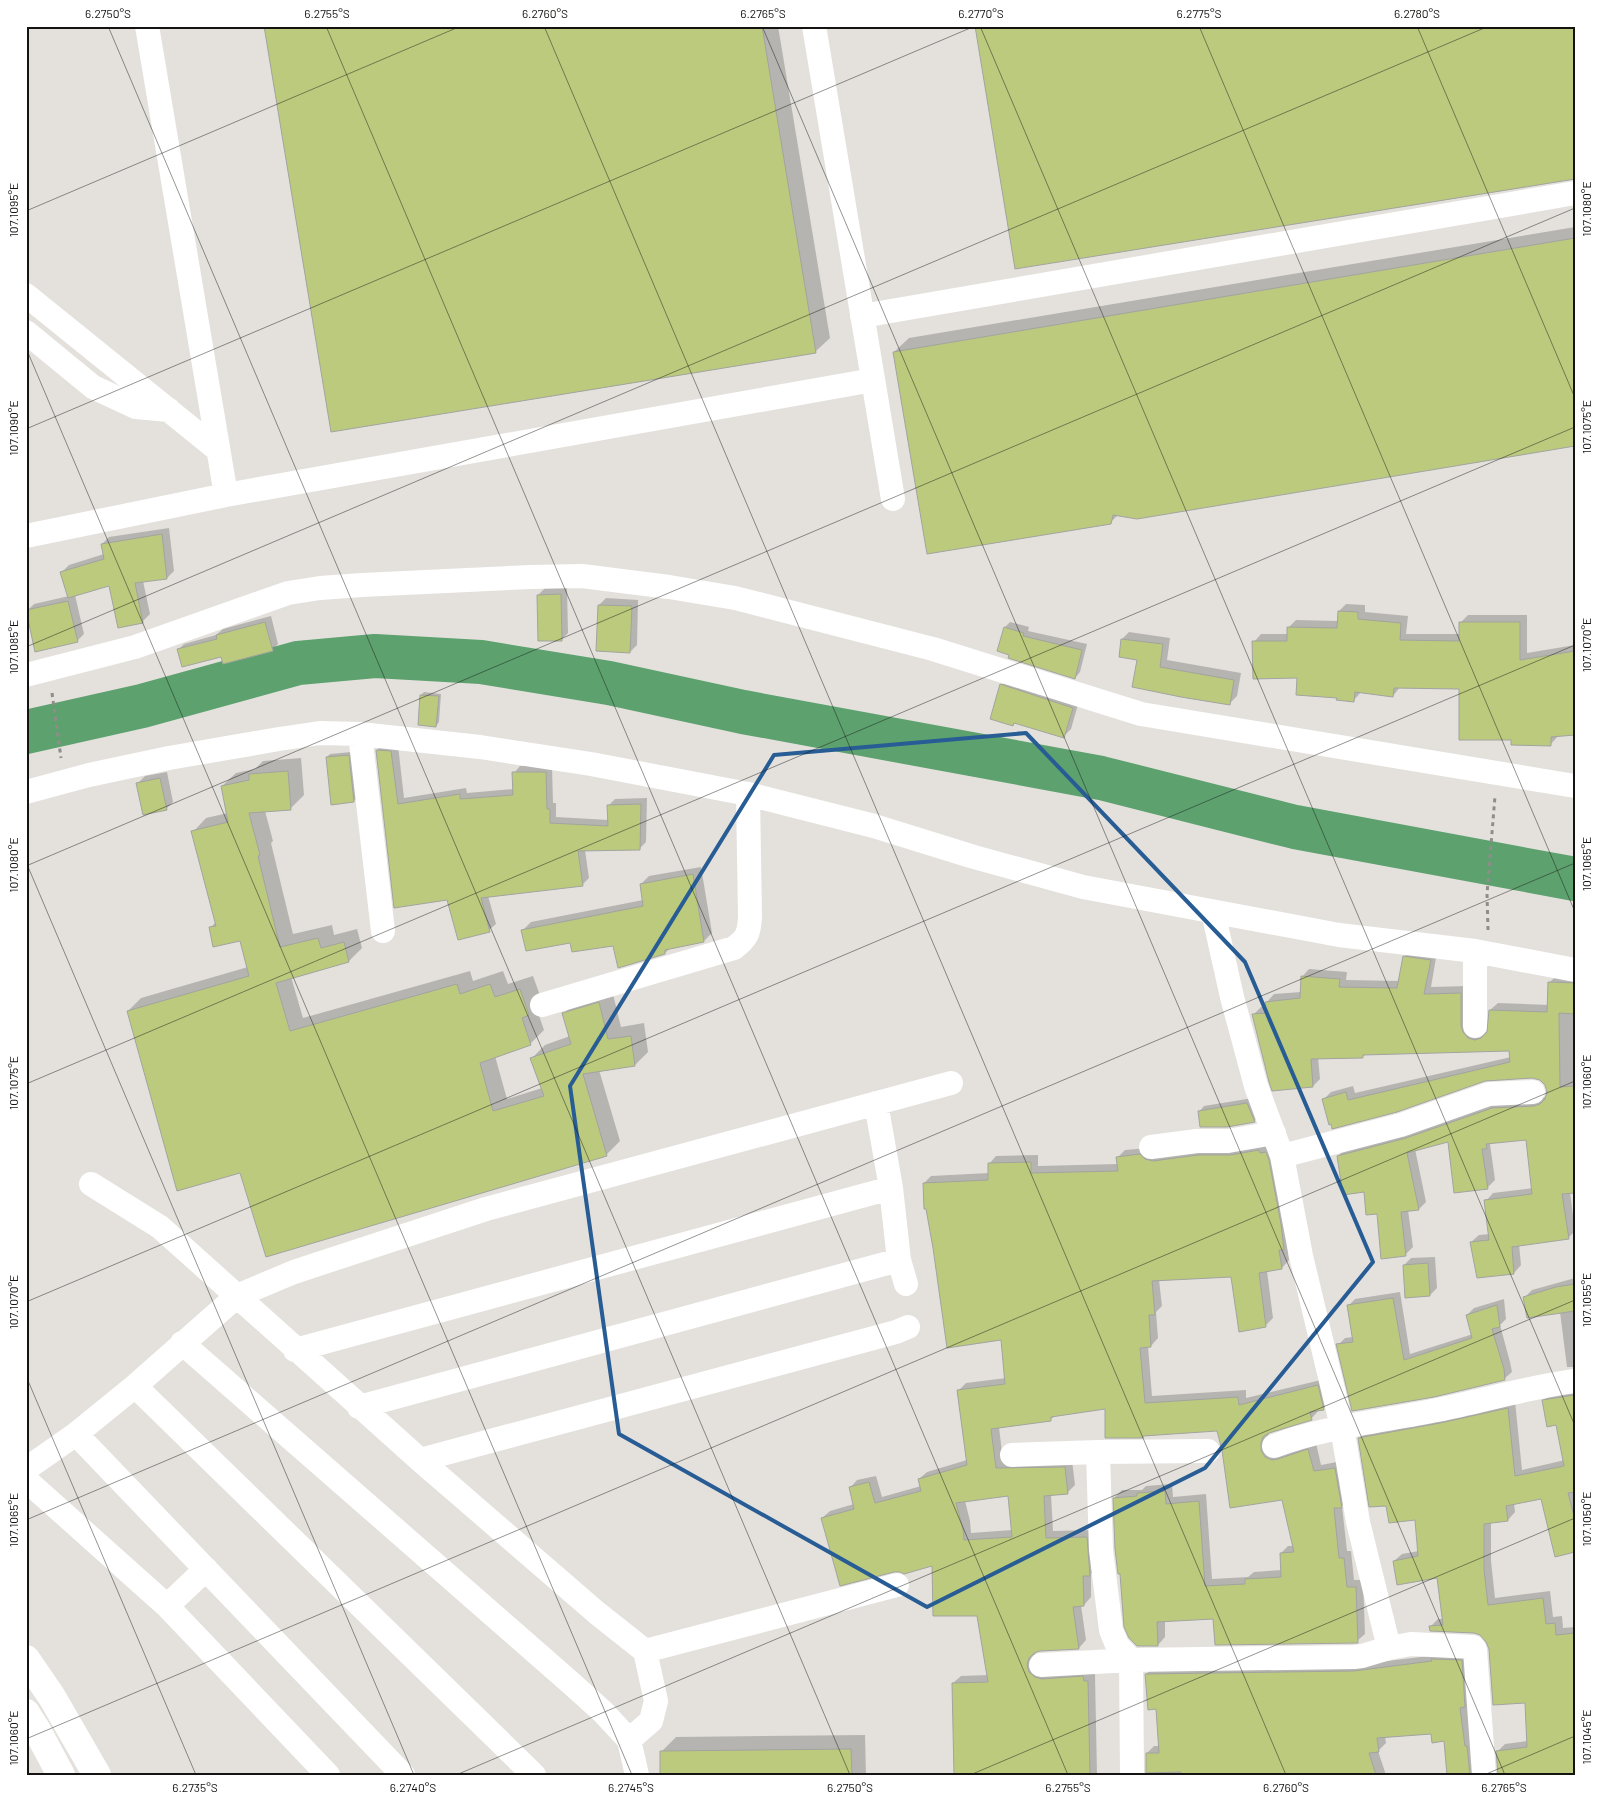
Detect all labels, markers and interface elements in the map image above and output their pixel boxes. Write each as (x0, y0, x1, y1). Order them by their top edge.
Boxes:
text: 6.2750°S (85, 6, 131, 20)
text: 6.2755°S (304, 6, 350, 20)
text: 6.2760°S (522, 6, 568, 20)
text: 6.2765°S (740, 6, 786, 20)
text: 6.2770°S (958, 6, 1004, 20)
text: 6.2775°S (1176, 6, 1222, 20)
text: 6.2780°S (1394, 6, 1440, 20)
text: 107.1080°E (1579, 181, 1593, 237)
text: 107.1095°E (6, 183, 20, 237)
text: 107.1090°E (6, 400, 20, 456)
text: 107.1075°E (1579, 400, 1593, 454)
text: 107.1070°E (1579, 618, 1593, 672)
text: 107.1085°E (6, 620, 20, 674)
text: 107.1080°E (6, 837, 20, 893)
text: 107.1065°E (1579, 837, 1593, 891)
text: 107.1060°E (1579, 1054, 1593, 1110)
text: 107.1075°E (6, 1056, 20, 1110)
text: 107.1055°E (1579, 1273, 1593, 1327)
text: 107.1070°E (6, 1275, 20, 1329)
text: 107.1050°E (1579, 1491, 1593, 1547)
text: 107.1065°E (6, 1493, 20, 1547)
text: 107.1045°E (1579, 1709, 1593, 1765)
text: 107.1060°E (6, 1710, 20, 1766)
text: 6.2735°S (172, 1780, 218, 1794)
text: 6.2740°S (390, 1780, 436, 1794)
text: 6.2745°S (608, 1780, 654, 1794)
text: 6.2750°S (827, 1780, 873, 1794)
text: 6.2755°S (1045, 1780, 1091, 1794)
text: 6.2760°S (1263, 1780, 1309, 1794)
text: 6.2765°S (1481, 1780, 1527, 1794)

